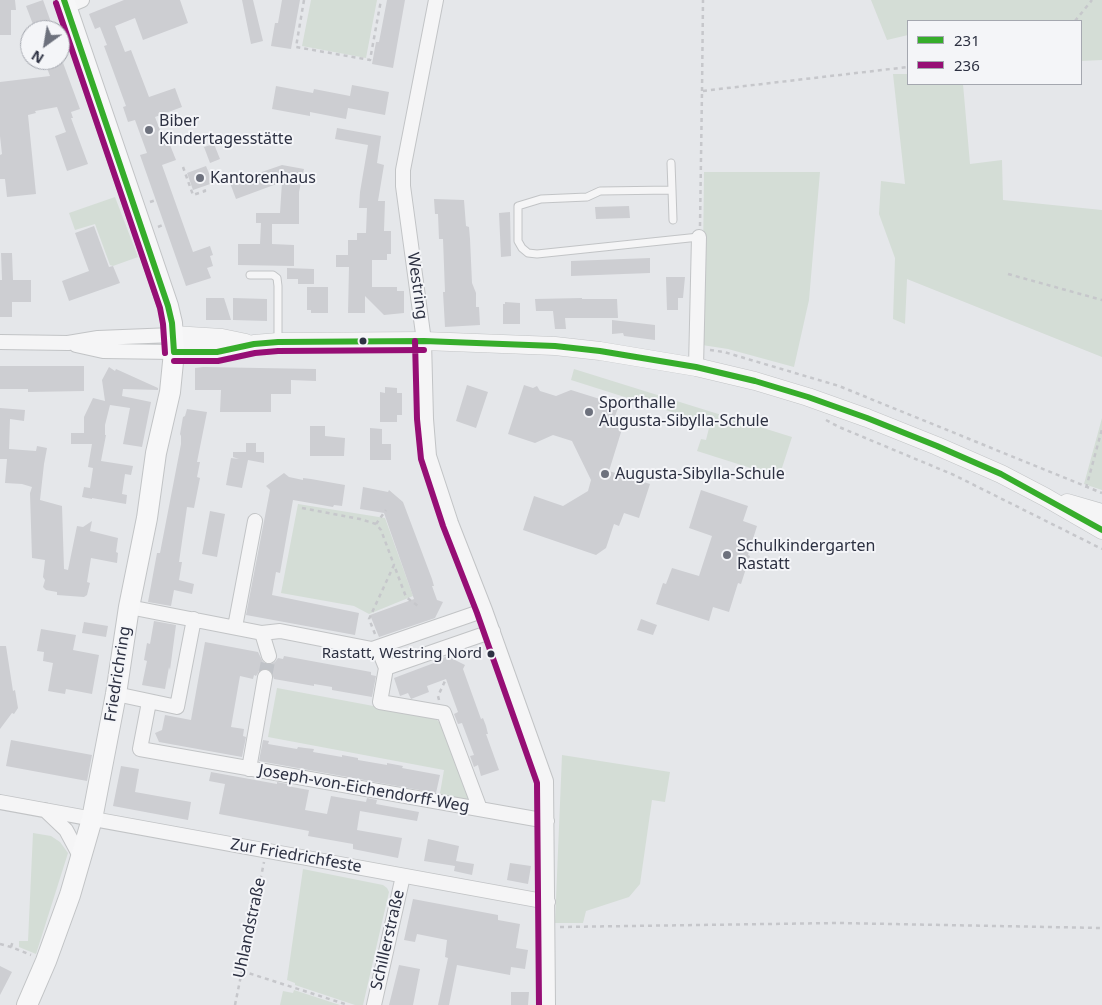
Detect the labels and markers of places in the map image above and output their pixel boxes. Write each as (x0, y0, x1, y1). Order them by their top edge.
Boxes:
place label: Biber Kindertagesstätte (159, 111, 293, 149)
marker: Biber Kindertagesstätte (143, 124, 155, 136)
place label: Kantorenhaus (210, 168, 316, 188)
marker: Kantorenhaus (194, 172, 206, 184)
unlabelled marker (358, 336, 368, 346)
place label: Sporthalle Augusta-Sibylla-Schule (599, 393, 769, 431)
marker: Sporthalle Augusta-Sibylla-Schule (583, 406, 595, 418)
place label: Augusta-Sibylla-Schule (615, 464, 785, 484)
marker: Augusta-Sibylla-Schule (599, 468, 611, 480)
place label: Schulkindergarten Rastatt (737, 536, 875, 574)
marker: Schulkindergarten Rastatt (721, 549, 733, 561)
place label: Rastatt, Westring Nord (322, 645, 482, 663)
marker: Rastatt, Westring Nord (486, 649, 496, 659)

